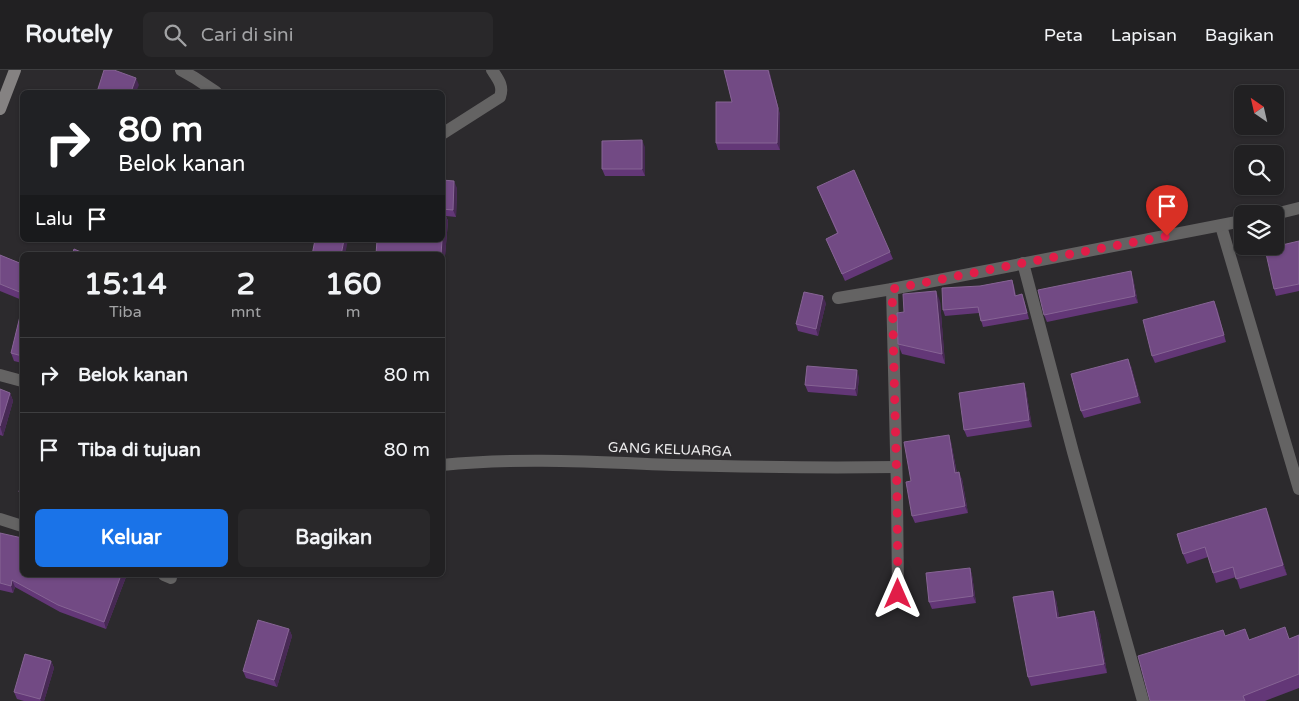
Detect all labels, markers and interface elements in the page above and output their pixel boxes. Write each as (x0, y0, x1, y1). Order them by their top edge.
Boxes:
search box (143, 12, 493, 57)
text: Routely (25, 20, 113, 49)
icon: search (161, 21, 189, 49)
text: Cari di sini (201, 24, 293, 46)
text: Peta (1044, 24, 1083, 46)
text: Lapisan (1111, 24, 1177, 46)
text: Bagikan (1205, 24, 1274, 46)
north arrow (1234, 85, 1284, 135)
map controls (1234, 85, 1284, 255)
text: 80 m (118, 109, 203, 151)
icon: right (35, 110, 100, 175)
button: search (1234, 145, 1284, 195)
text: Belok kanan (118, 151, 245, 177)
pin (1146, 185, 1188, 236)
icon: arrive (1153, 192, 1181, 220)
icon: arrive (83, 205, 111, 233)
button: layers (1234, 205, 1284, 255)
text: Lalu (35, 208, 73, 230)
text: 15:14 (84, 266, 167, 303)
text: 2 (236, 266, 255, 303)
text: 160 (325, 266, 381, 303)
text: Tiba (109, 302, 142, 322)
text: mnt (231, 302, 261, 322)
text: m (346, 302, 360, 322)
icon: right (35, 361, 63, 389)
text: Belok kanan (78, 364, 188, 386)
text: 80 m (384, 364, 430, 386)
icon: arrive (35, 436, 63, 464)
text: Tiba di tujuan (78, 439, 201, 461)
text: 80 m (384, 439, 430, 461)
street label: GANG KELUARGA (608, 439, 732, 460)
button: Keluar (35, 509, 228, 567)
button: Bagikan (238, 509, 430, 567)
position arrow (871, 567, 923, 619)

